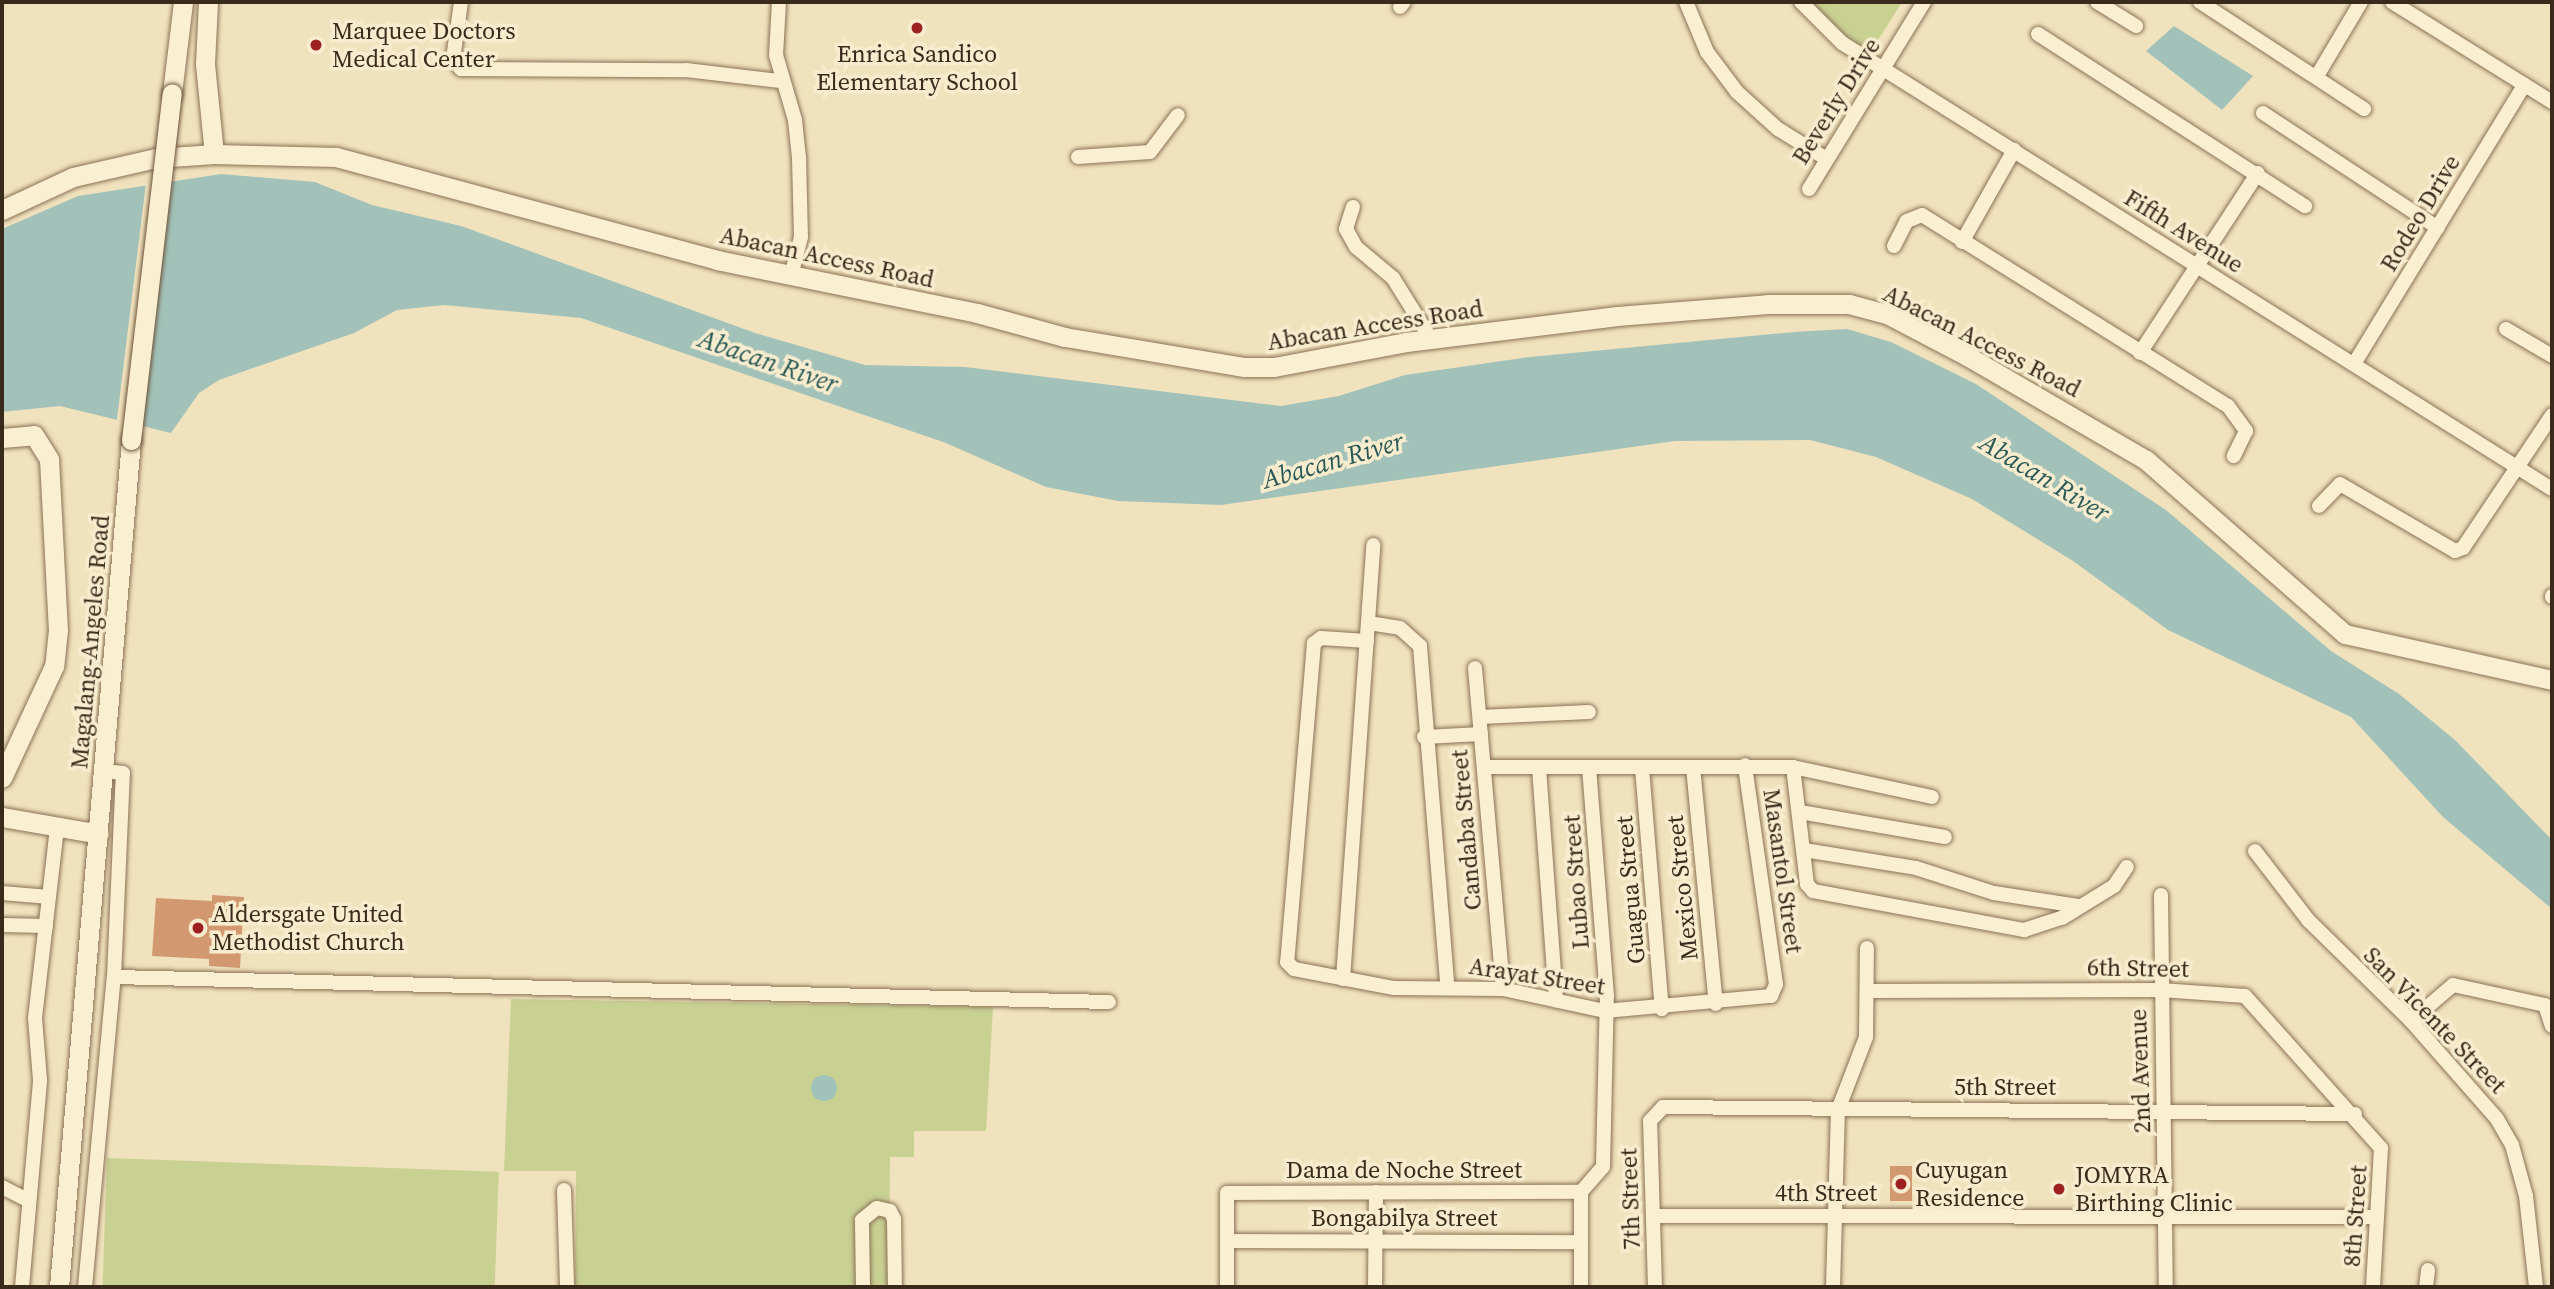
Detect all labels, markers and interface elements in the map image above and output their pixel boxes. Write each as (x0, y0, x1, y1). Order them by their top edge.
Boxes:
place label: Marquee Doctors Medical Center (332, 17, 516, 73)
marker: Enrica Sandico Elementary School (909, 20, 925, 36)
street label: Beverly Drive (1786, 33, 1886, 169)
marker: Marquee Doctors Medical Center (306, 35, 326, 55)
place label: Enrica Sandico Elementary School (816, 40, 1018, 96)
street label: Rodeo Drive (2374, 149, 2466, 277)
street label: Fifth Avenue (2119, 183, 2249, 279)
street label: Abacan Access Road (717, 220, 937, 294)
street label: Abacan Access Road (1878, 279, 2086, 403)
street label: Abacan Access Road (1265, 294, 1485, 356)
water label: Abacan River (694, 324, 842, 400)
water label: Abacan River (1259, 426, 1407, 496)
water label: Abacan River (1974, 427, 2114, 529)
street label: Magalang-Angeles Road (65, 514, 115, 770)
street label: Candaba Street (1445, 749, 1487, 911)
street label: Masantol Street (1757, 787, 1809, 955)
street label: Lubao Street (1557, 814, 1595, 950)
street label: Mexico Street (1660, 814, 1704, 962)
street label: Guagua Street (1609, 815, 1651, 965)
place label: Aldersgate United Methodist Church (212, 900, 405, 956)
marker: Aldersgate United Methodist Church (190, 920, 206, 936)
street label: San Vicente Street (2358, 941, 2512, 1099)
street label: Arayat Street (1467, 951, 1607, 1001)
street label: 6th Street (2087, 953, 2189, 983)
street label: 2nd Avenue (2123, 1008, 2157, 1134)
street label: 5th Street (1954, 1073, 2056, 1101)
street label: 7th Street (1614, 1148, 1646, 1250)
street label: Dama de Noche Street (1286, 1156, 1522, 1184)
place label: Cuyugan Residence (1915, 1156, 2025, 1212)
place label: JOMYRA Birthing Clinic (2075, 1161, 2233, 1217)
street label: 8th Street (2337, 1164, 2373, 1268)
marker: Cuyugan Residence (1893, 1176, 1909, 1192)
street label: 4th Street (1775, 1179, 1877, 1207)
marker: JOMYRA Birthing Clinic (2049, 1179, 2069, 1199)
street label: Bongabilya Street (1311, 1204, 1497, 1232)

